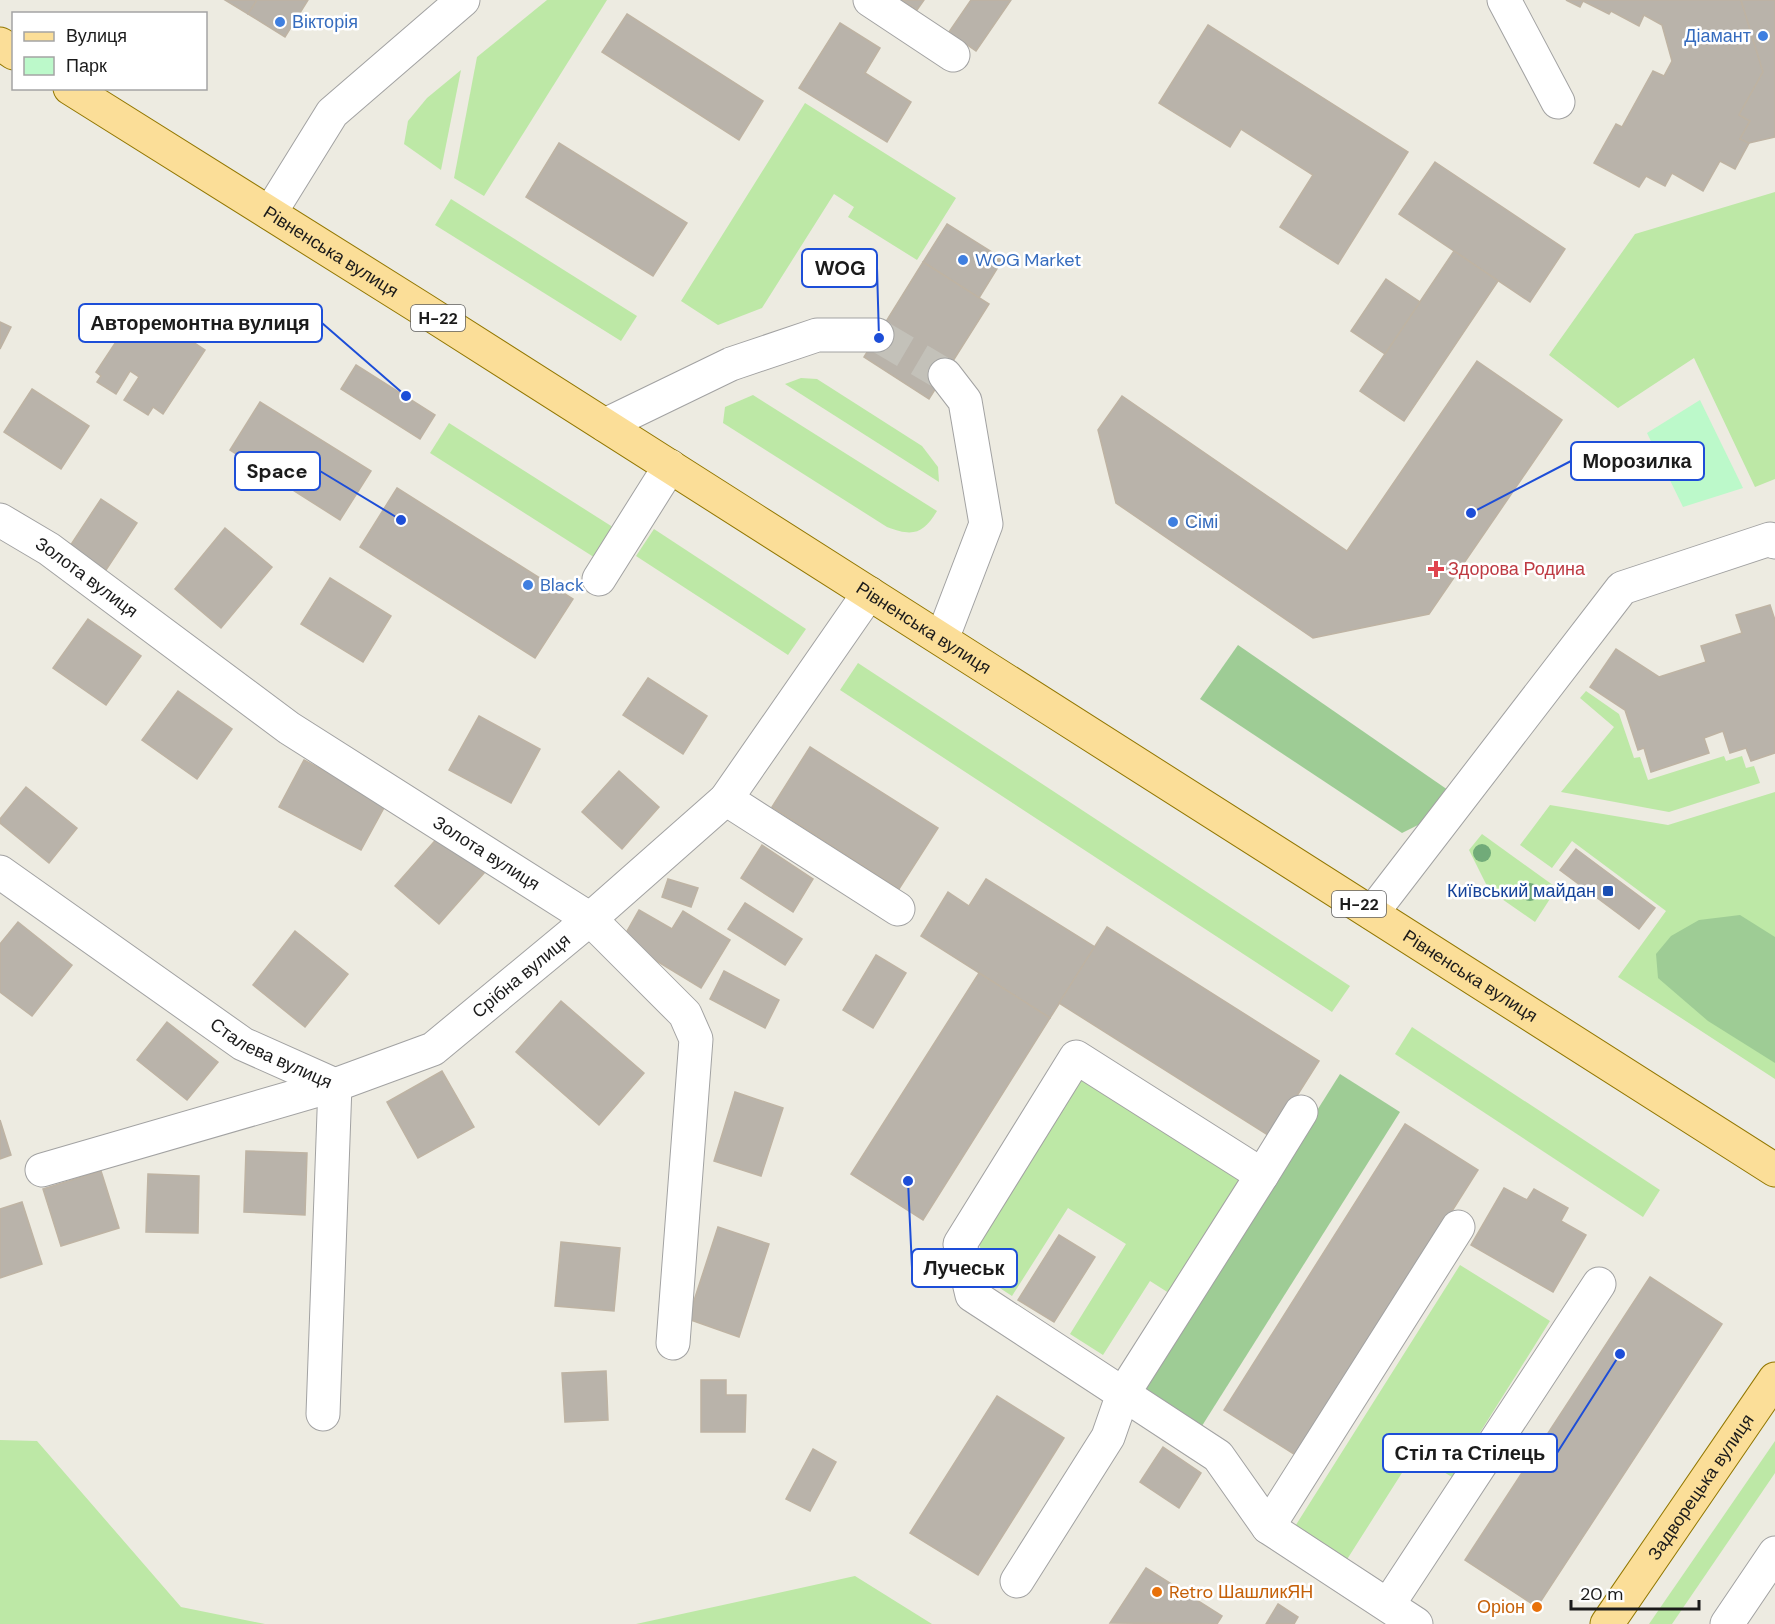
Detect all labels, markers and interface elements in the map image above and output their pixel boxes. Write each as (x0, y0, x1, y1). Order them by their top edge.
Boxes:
place label: Вікторія (292, 10, 358, 34)
legend (12, 12, 207, 90)
marker: Вікторія (273, 15, 287, 29)
text: Вулиця (66, 24, 127, 48)
place label: Діамант (1684, 24, 1751, 48)
marker: Діамант (1756, 29, 1770, 43)
text: Парк (66, 54, 107, 78)
street label: Рівненська вулиця (259, 200, 403, 303)
place label: WOG Market (975, 248, 1081, 272)
callout: WOG (802, 249, 877, 287)
marker: WOG Market (956, 253, 970, 267)
text: WOG (815, 255, 866, 281)
callout: Авторемонтна вулиця (79, 304, 322, 342)
road number: Н-22 (411, 305, 465, 331)
text: Авторемонтна вулиця (90, 310, 310, 336)
callout: Морозилка (1571, 442, 1704, 480)
text: Морозилка (1582, 448, 1692, 474)
callout: Space (235, 452, 320, 490)
text: Space (246, 458, 308, 484)
place label: Сімі (1185, 510, 1218, 534)
marker: Сімі (1166, 515, 1180, 529)
street label: Золота вулиця (31, 532, 143, 623)
place label: Здорова Родина (1448, 557, 1586, 581)
marker: Здорова Родина (1429, 562, 1443, 576)
place label: Black (540, 573, 584, 597)
street label: Рівненська вулиця (852, 576, 996, 680)
marker: Black (521, 578, 535, 592)
street label: Золота вулиця (428, 810, 544, 896)
place label: Київський майдан (1447, 879, 1596, 903)
marker: Київський майдан (1601, 884, 1615, 898)
road number: Н-22 (1332, 891, 1386, 917)
street label: Рівненська вулиця (1398, 924, 1542, 1028)
street label: Срібна вулиця (467, 928, 575, 1024)
street label: Сталева вулиця (205, 1012, 336, 1094)
callout: Лучеськ (912, 1249, 1017, 1287)
text: Лучеськ (923, 1255, 1006, 1281)
street label: Задворецька вулиця (1642, 1409, 1759, 1565)
callout: Стіл та Стілець (1383, 1434, 1557, 1472)
text: Стіл та Стілець (1395, 1440, 1545, 1466)
scale bar (1571, 1573, 1698, 1611)
place label: Retro ШашликЯН (1169, 1580, 1313, 1604)
text: 20 m (1580, 1582, 1623, 1606)
marker: Retro ШашликЯН (1150, 1585, 1164, 1599)
place label: Оріон (1477, 1595, 1525, 1619)
marker: Оріон (1530, 1600, 1544, 1614)

